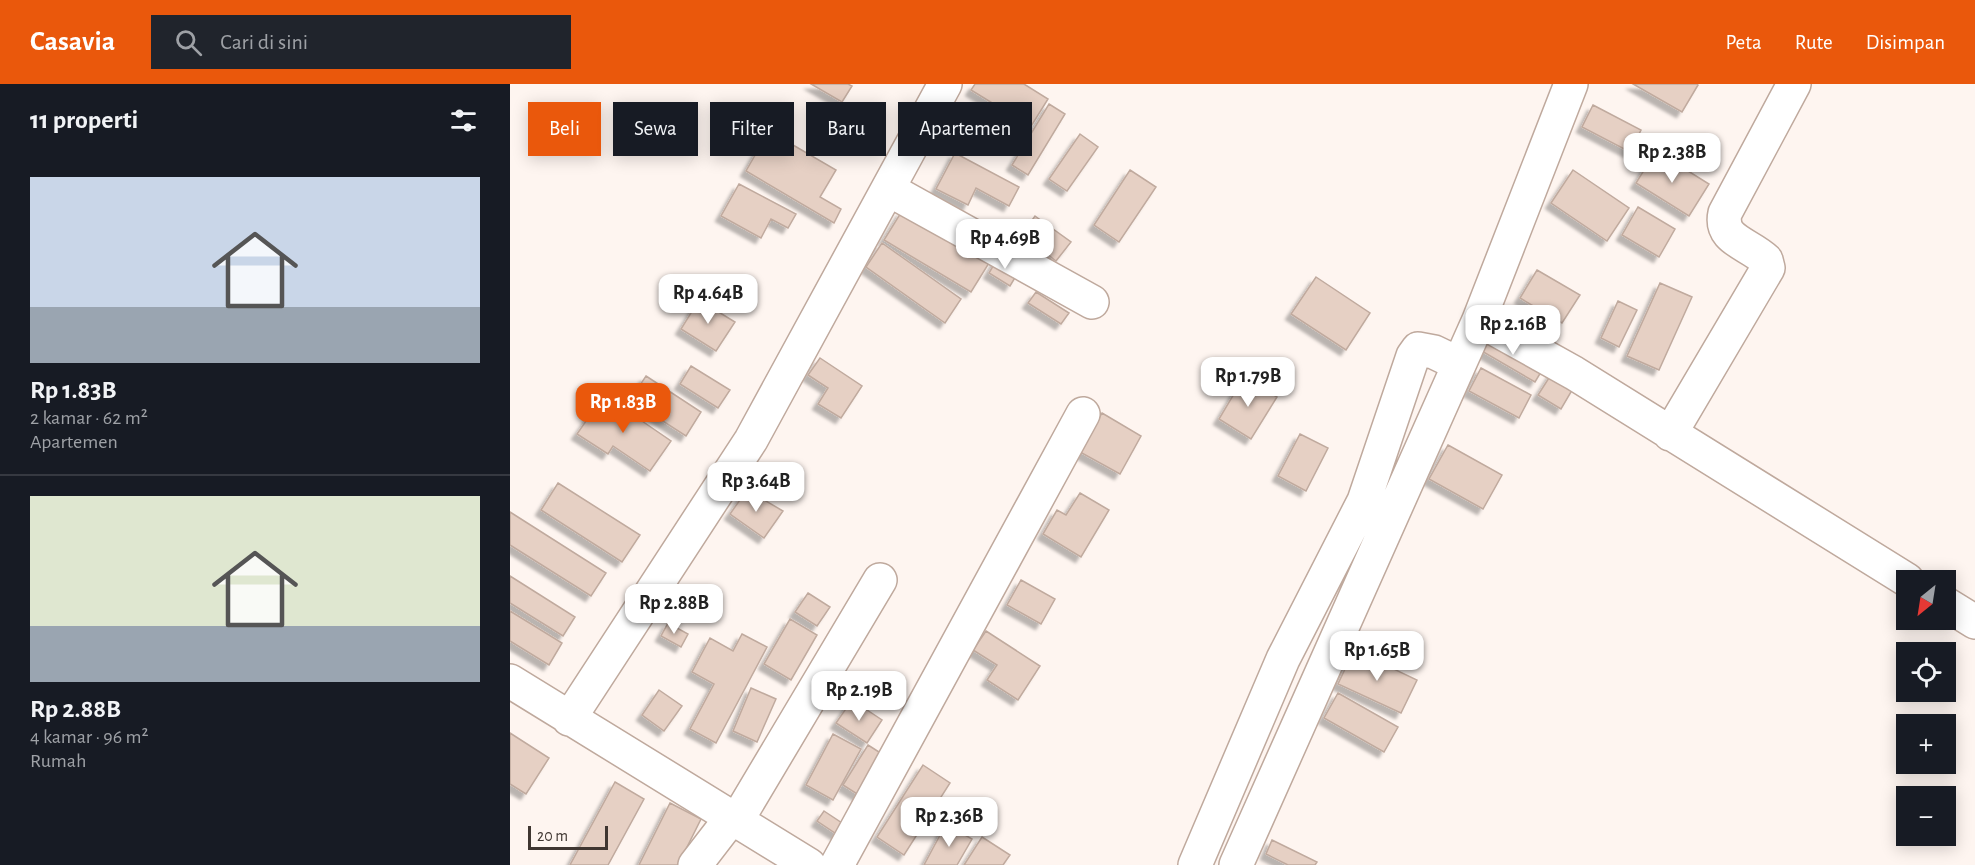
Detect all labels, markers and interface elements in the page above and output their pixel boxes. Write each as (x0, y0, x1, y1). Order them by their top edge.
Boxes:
search box (151, 15, 571, 69)
icon: search (172, 26, 205, 59)
text: Casavia (30, 28, 115, 56)
text: Cari di sini (220, 31, 308, 53)
text: Peta (1726, 32, 1762, 53)
text: Rute (1795, 32, 1833, 53)
text: Disimpan (1866, 32, 1945, 53)
chip: Beli (528, 102, 601, 156)
chip: Sewa (613, 102, 698, 156)
chip: Filter (710, 102, 794, 156)
chip: Baru (806, 102, 886, 156)
chip: Apartemen (898, 102, 1032, 156)
icon: filters (447, 104, 480, 137)
text: 11 properti (30, 107, 138, 133)
pin: Rp 2.38B (1610, 133, 1734, 184)
text: Rp 2.38B (1638, 142, 1706, 162)
icon: home (201, 216, 309, 324)
pin: Rp 4.69B (943, 219, 1067, 270)
text: Rp 4.69B (970, 228, 1040, 248)
pin: Rp 4.64B (646, 274, 770, 325)
text: Rp 4.64B (673, 283, 743, 303)
pin: Rp 2.16B (1451, 305, 1575, 356)
text: Rp 2.16B (1479, 314, 1547, 334)
pin: Rp 1.79B (1186, 357, 1310, 408)
text: Rp 1.79B (1215, 366, 1281, 386)
text: Rp 1.83B (30, 377, 117, 403)
pin: Rp 1.83B (561, 383, 685, 434)
text: Rp 1.83B (590, 392, 656, 412)
text: 2 kamar · 62 m² (30, 408, 148, 428)
text: Apartemen (30, 432, 118, 452)
pin: Rp 3.64B (694, 462, 818, 513)
text: Rp 3.64B (721, 471, 791, 491)
icon: home (201, 535, 309, 643)
north arrow (1896, 570, 1956, 630)
map controls (1896, 570, 1956, 846)
pin: Rp 2.88B (612, 584, 736, 635)
text: Rp 2.88B (639, 593, 709, 613)
pin: Rp 1.65B (1315, 631, 1439, 682)
text: Rp 1.65B (1344, 640, 1410, 660)
button: locate (1896, 642, 1956, 702)
pin: Rp 2.19B (797, 671, 921, 722)
text: Rp 2.19B (825, 680, 893, 700)
text: Rp 2.88B (30, 696, 121, 722)
button: + (1896, 714, 1956, 774)
text: 4 kamar · 96 m² (30, 727, 148, 747)
text: Rumah (30, 751, 86, 771)
button: − (1896, 786, 1956, 846)
pin: Rp 2.36B (887, 797, 1011, 848)
text: Rp 2.36B (915, 806, 983, 826)
scale bar (528, 823, 608, 850)
text: 20 m (537, 828, 568, 844)

